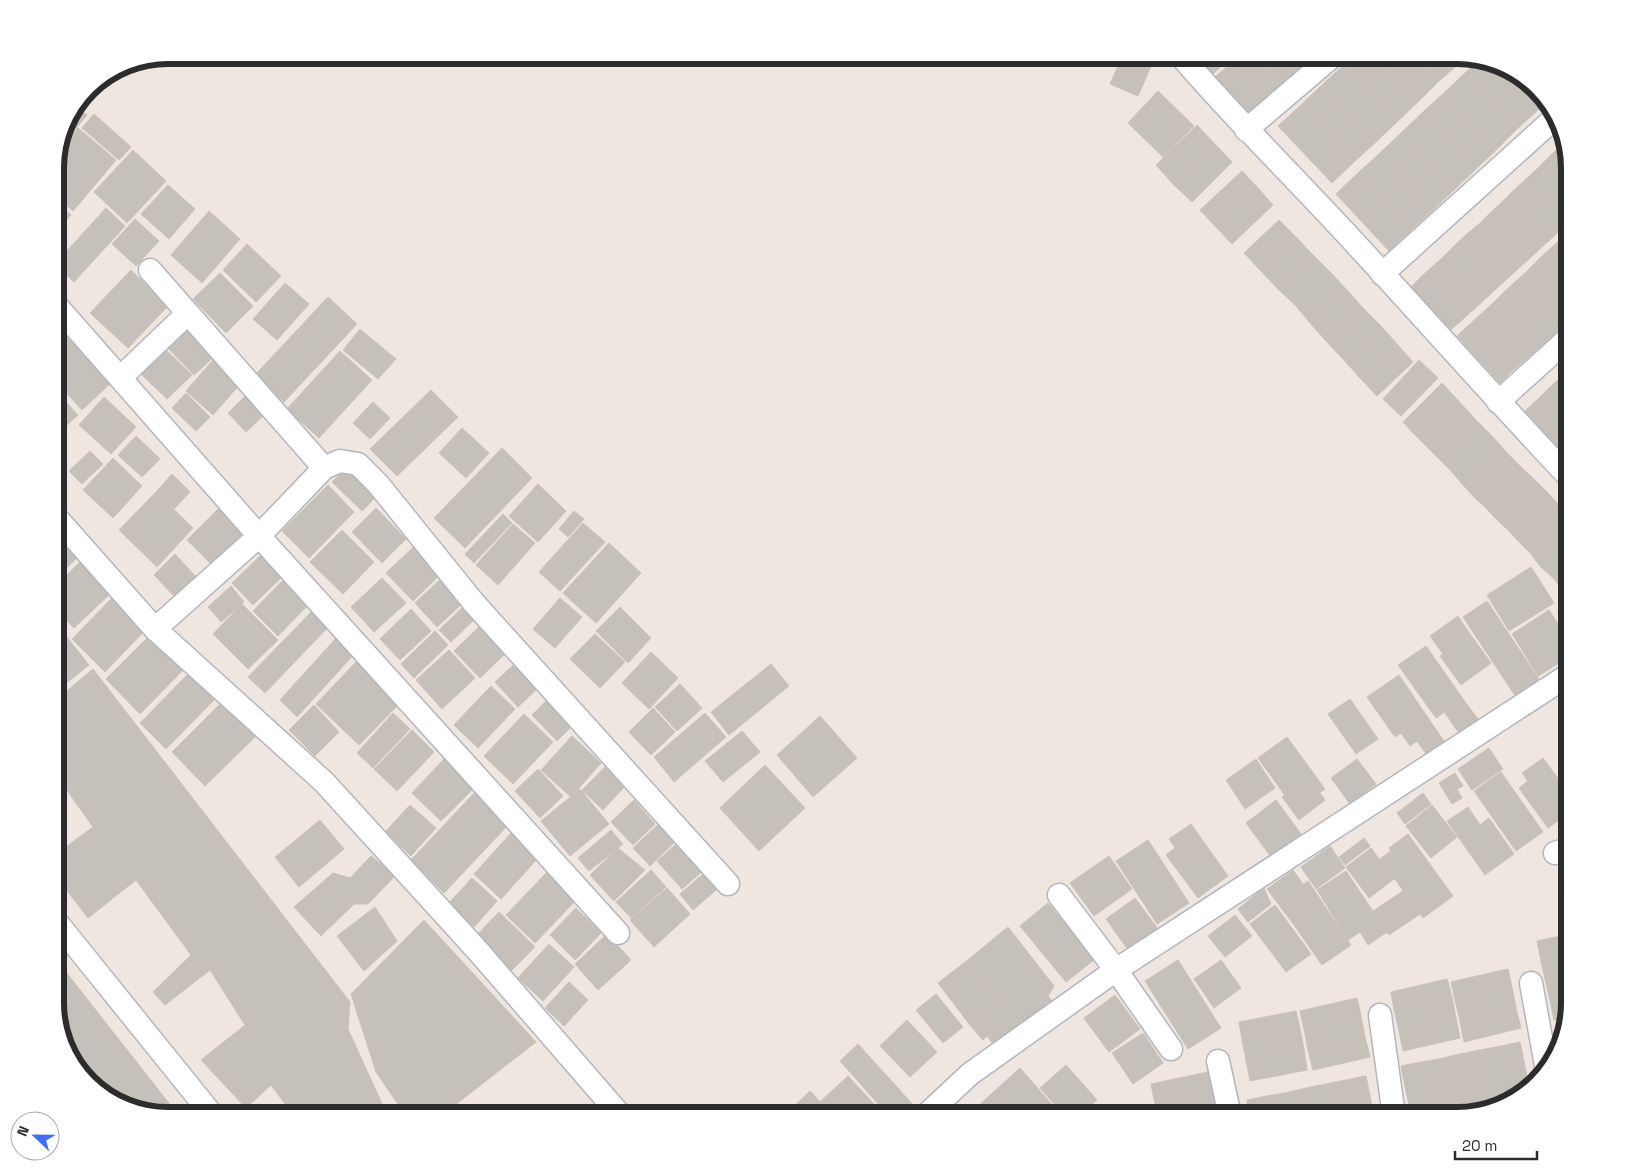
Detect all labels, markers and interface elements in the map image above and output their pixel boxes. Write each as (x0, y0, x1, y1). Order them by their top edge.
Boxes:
north arrow (10, 1111, 60, 1161)
text: N (13, 1123, 33, 1139)
scale bar (1455, 1128, 1538, 1160)
text: 20 m (1462, 1136, 1497, 1155)

